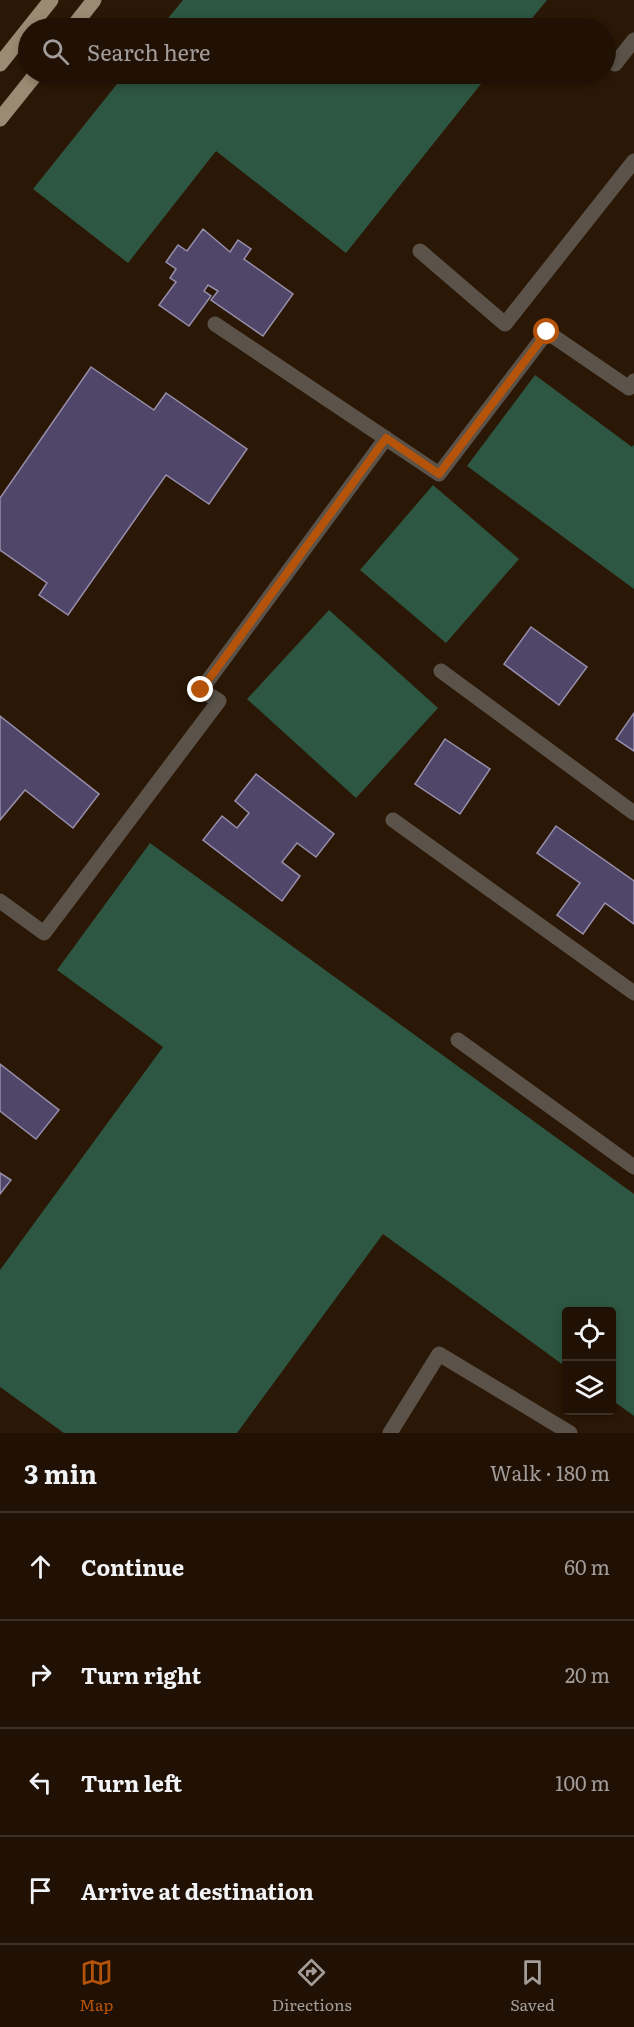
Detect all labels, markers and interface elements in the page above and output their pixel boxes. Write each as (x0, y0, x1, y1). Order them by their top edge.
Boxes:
search box (18, 18, 616, 84)
icon: search (39, 35, 72, 68)
text: Search here (87, 35, 210, 68)
route start (533, 318, 559, 344)
route end (187, 676, 213, 702)
map controls (562, 1307, 616, 1415)
button: locate (562, 1307, 616, 1361)
button: layers (562, 1361, 616, 1415)
text: 3 min (24, 1453, 97, 1492)
text: Walk · 180 m (490, 1457, 610, 1487)
icon: ahead (24, 1550, 57, 1583)
text: Continue (81, 1550, 184, 1583)
text: 60 m (564, 1551, 610, 1581)
icon: right (24, 1658, 57, 1691)
text: Turn right (81, 1658, 201, 1691)
text: 20 m (565, 1659, 610, 1689)
icon: left (24, 1766, 57, 1799)
text: Turn left (81, 1766, 182, 1799)
text: 100 m (555, 1767, 610, 1797)
icon: arrive (24, 1874, 57, 1907)
text: Arrive at destination (81, 1874, 314, 1907)
tab: Map (79, 1956, 113, 2016)
tab: Directions (272, 1956, 352, 2016)
tab: Saved (510, 1956, 555, 2016)

